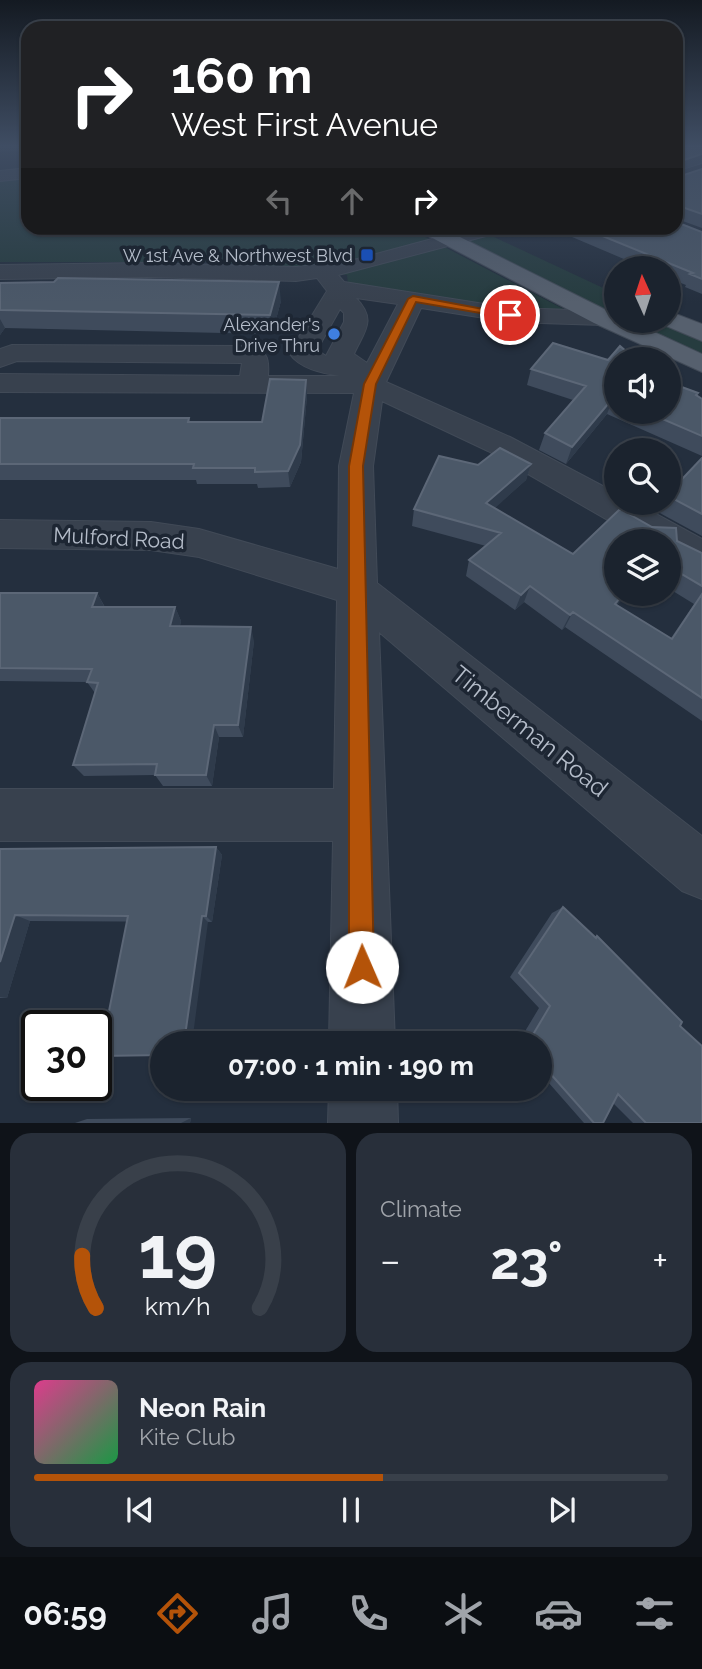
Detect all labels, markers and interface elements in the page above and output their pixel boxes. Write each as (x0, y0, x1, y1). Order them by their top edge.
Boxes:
text: 160 m (171, 47, 312, 104)
icon: right (56, 49, 147, 140)
text: West First Avenue (171, 106, 438, 143)
icon: left (260, 182, 298, 220)
icon: ahead (333, 182, 371, 220)
icon: right (406, 182, 444, 220)
place label: W 1st Ave & Northwest Blvd (123, 245, 353, 266)
marker: W 1st Ave & Northwest Blvd (359, 247, 375, 263)
north arrow (604, 256, 681, 332)
map controls (604, 256, 681, 606)
pin (480, 285, 540, 345)
icon: arrive (491, 296, 529, 334)
place label: Alexander's Drive Thru (223, 314, 320, 356)
marker: Alexander's Drive Thru (326, 326, 342, 342)
button: sound (604, 347, 681, 424)
button: search (604, 438, 681, 515)
street label: Mulford Road (53, 522, 185, 554)
button: layers (604, 529, 681, 606)
street label: Timberman Road (446, 659, 614, 803)
position arrow (325, 930, 399, 1004)
speed limit sign: 30 (21, 1010, 112, 1101)
text: 07:00 · 1 min · 190 m (228, 1051, 474, 1081)
text: Climate (380, 1195, 462, 1222)
text: 19 (139, 1211, 217, 1296)
text: 23° (490, 1230, 563, 1291)
text: − (380, 1238, 400, 1283)
text: + (652, 1238, 668, 1283)
text: km/h (145, 1291, 211, 1321)
text: Neon Rain (139, 1393, 266, 1423)
text: Kite Club (139, 1423, 236, 1450)
icon: previous (121, 1491, 159, 1529)
icon: pause (332, 1491, 370, 1529)
icon: next (543, 1491, 581, 1529)
icon: directions (153, 1589, 202, 1638)
icon: music (248, 1589, 297, 1638)
icon: phone (344, 1589, 393, 1638)
icon: climate (439, 1589, 488, 1638)
icon: car (534, 1589, 583, 1638)
icon: filters (630, 1589, 679, 1638)
text: 06:59 (23, 1595, 107, 1632)

